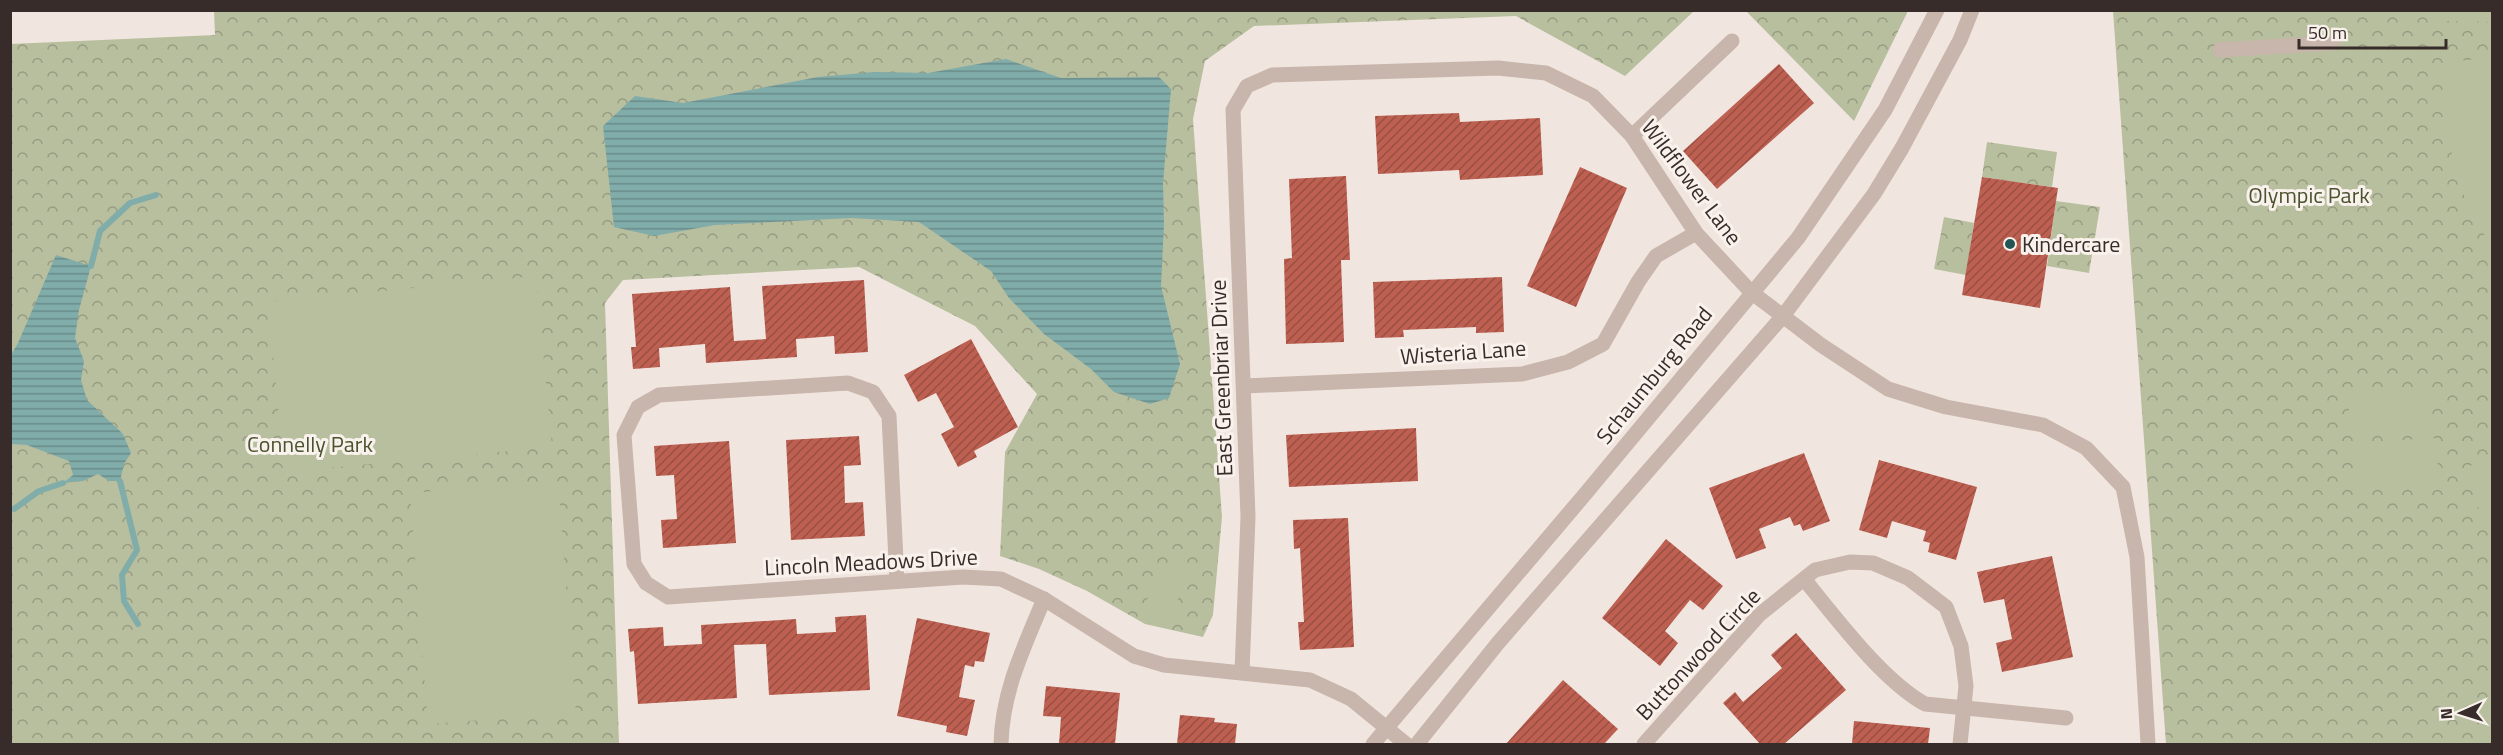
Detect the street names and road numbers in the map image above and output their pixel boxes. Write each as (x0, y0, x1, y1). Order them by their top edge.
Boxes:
street label: Wildflower Lane (1633, 112, 1751, 252)
street label: East Greenbriar Drive (1201, 279, 1241, 477)
street label: Schaumburg Road (1588, 299, 1720, 451)
street label: Wisteria Lane (1399, 331, 1527, 373)
street label: Lincoln Meadows Drive (764, 539, 978, 585)
street label: Buttonwood Circle (1627, 580, 1769, 728)

